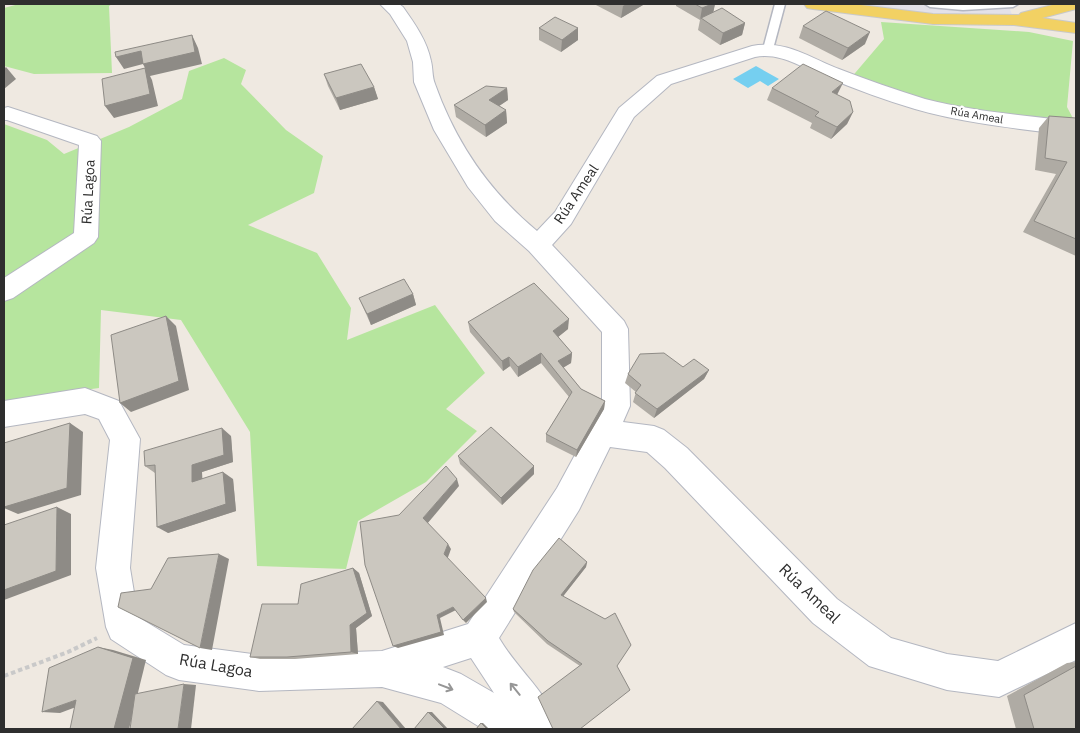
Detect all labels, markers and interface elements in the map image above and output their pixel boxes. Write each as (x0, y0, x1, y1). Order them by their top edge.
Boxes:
street label: Rúa Ameal (950, 103, 1004, 127)
street label: Rúa Lagoa (77, 159, 99, 225)
street label: Rúa Ameal (550, 161, 603, 227)
street label: Rúa Ameal (775, 559, 845, 627)
street label: Rúa Lagoa (178, 649, 255, 681)
one-way arrow (509, 682, 521, 695)
one-way arrow (438, 683, 453, 692)

